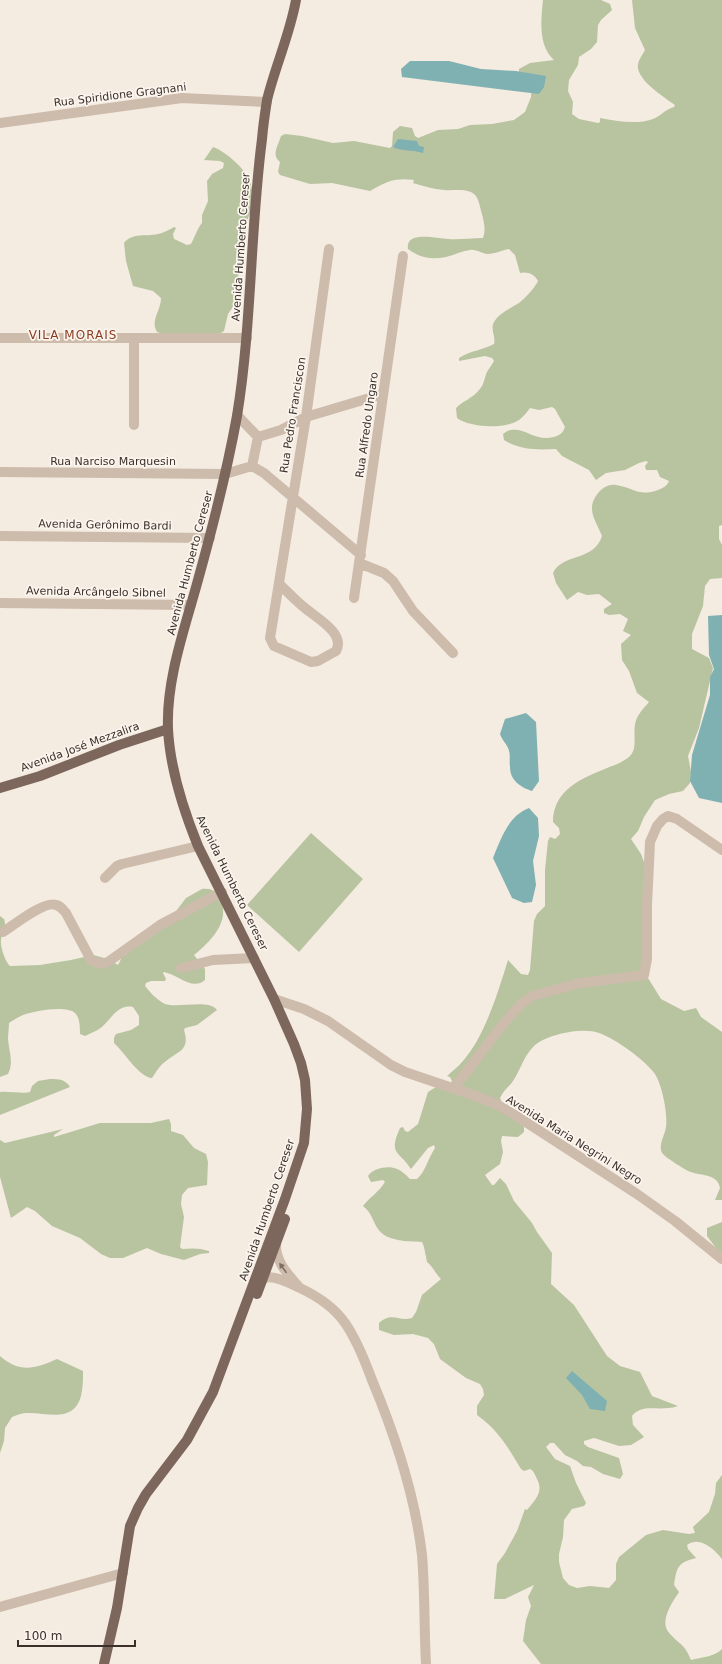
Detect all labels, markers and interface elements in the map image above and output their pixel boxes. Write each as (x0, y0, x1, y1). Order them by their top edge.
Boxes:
street label: Rua Spiridione Gragnani (53, 80, 187, 110)
street label: Avenida Humberto Cereser (229, 172, 253, 322)
district label: VILA MORAIS (29, 328, 117, 342)
street label: Rua Pedro Franciscon (277, 356, 309, 474)
street label: Rua Alfredo Ungaro (353, 371, 381, 479)
street label: Rua Narciso Marquesin (50, 455, 176, 468)
street label: Avenida Humberto Cereser (164, 489, 216, 637)
street label: Avenida Gerônimo Bardi (38, 517, 172, 533)
street label: Avenida Arcângelo Sibnel (26, 584, 166, 600)
street label: Avenida José Mezzalira (19, 719, 141, 775)
street label: Avenida Humberto Cereser (194, 813, 271, 953)
street label: Avenida Maria Negrini Negro (504, 1093, 644, 1187)
street label: Avenida Humberto Cereser (237, 1137, 298, 1282)
one-way arrow (280, 1263, 288, 1273)
scale bar (18, 1622, 135, 1648)
text: 100 m (24, 1629, 62, 1643)

